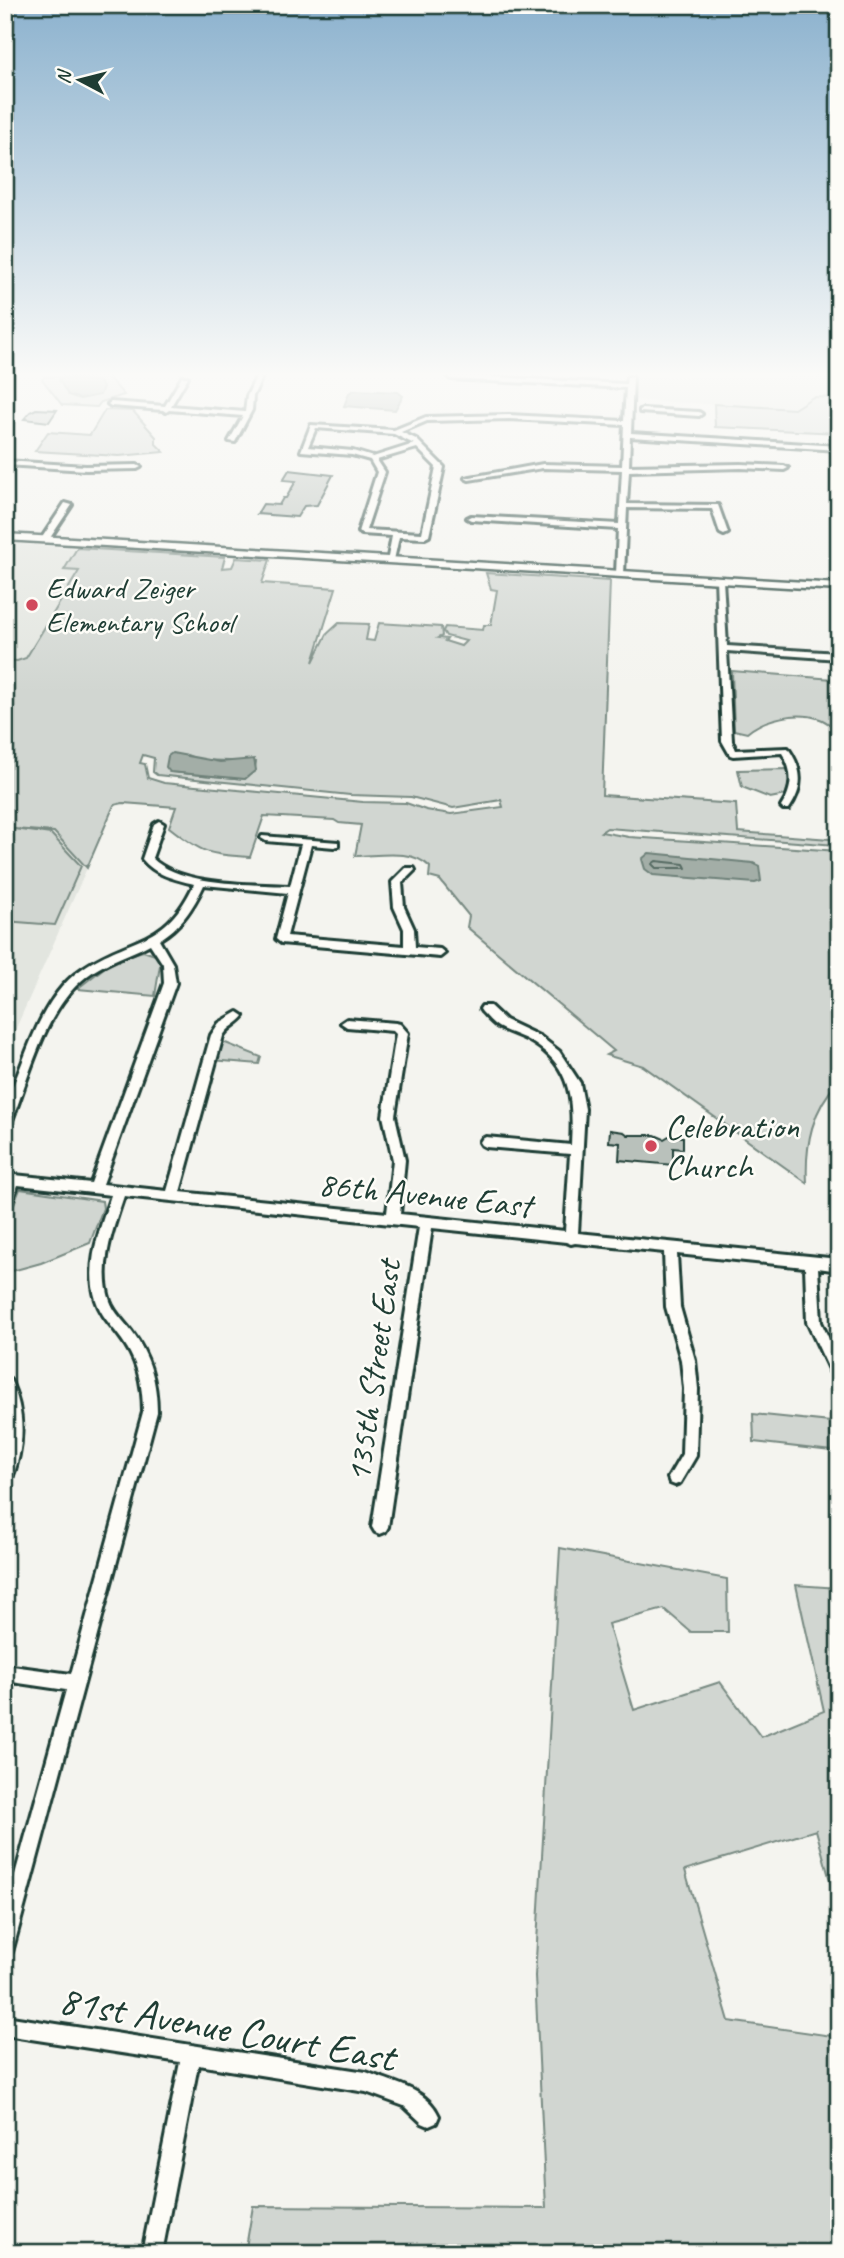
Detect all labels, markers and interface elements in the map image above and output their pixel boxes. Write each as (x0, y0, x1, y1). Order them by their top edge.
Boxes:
north arrow (46, 46, 116, 116)
text: N (51, 68, 77, 85)
place label: Edward Zeiger Elementary School (46, 569, 238, 641)
marker: Edward Zeiger Elementary School (24, 597, 40, 613)
place label: Celebration Church (665, 1104, 799, 1189)
marker: Celebration Church (643, 1138, 659, 1154)
street label: 86th Avenue East (316, 1161, 538, 1229)
street label: 135th Street East (336, 1254, 412, 1485)
street label: 81st Avenue Court East (55, 1973, 403, 2085)

